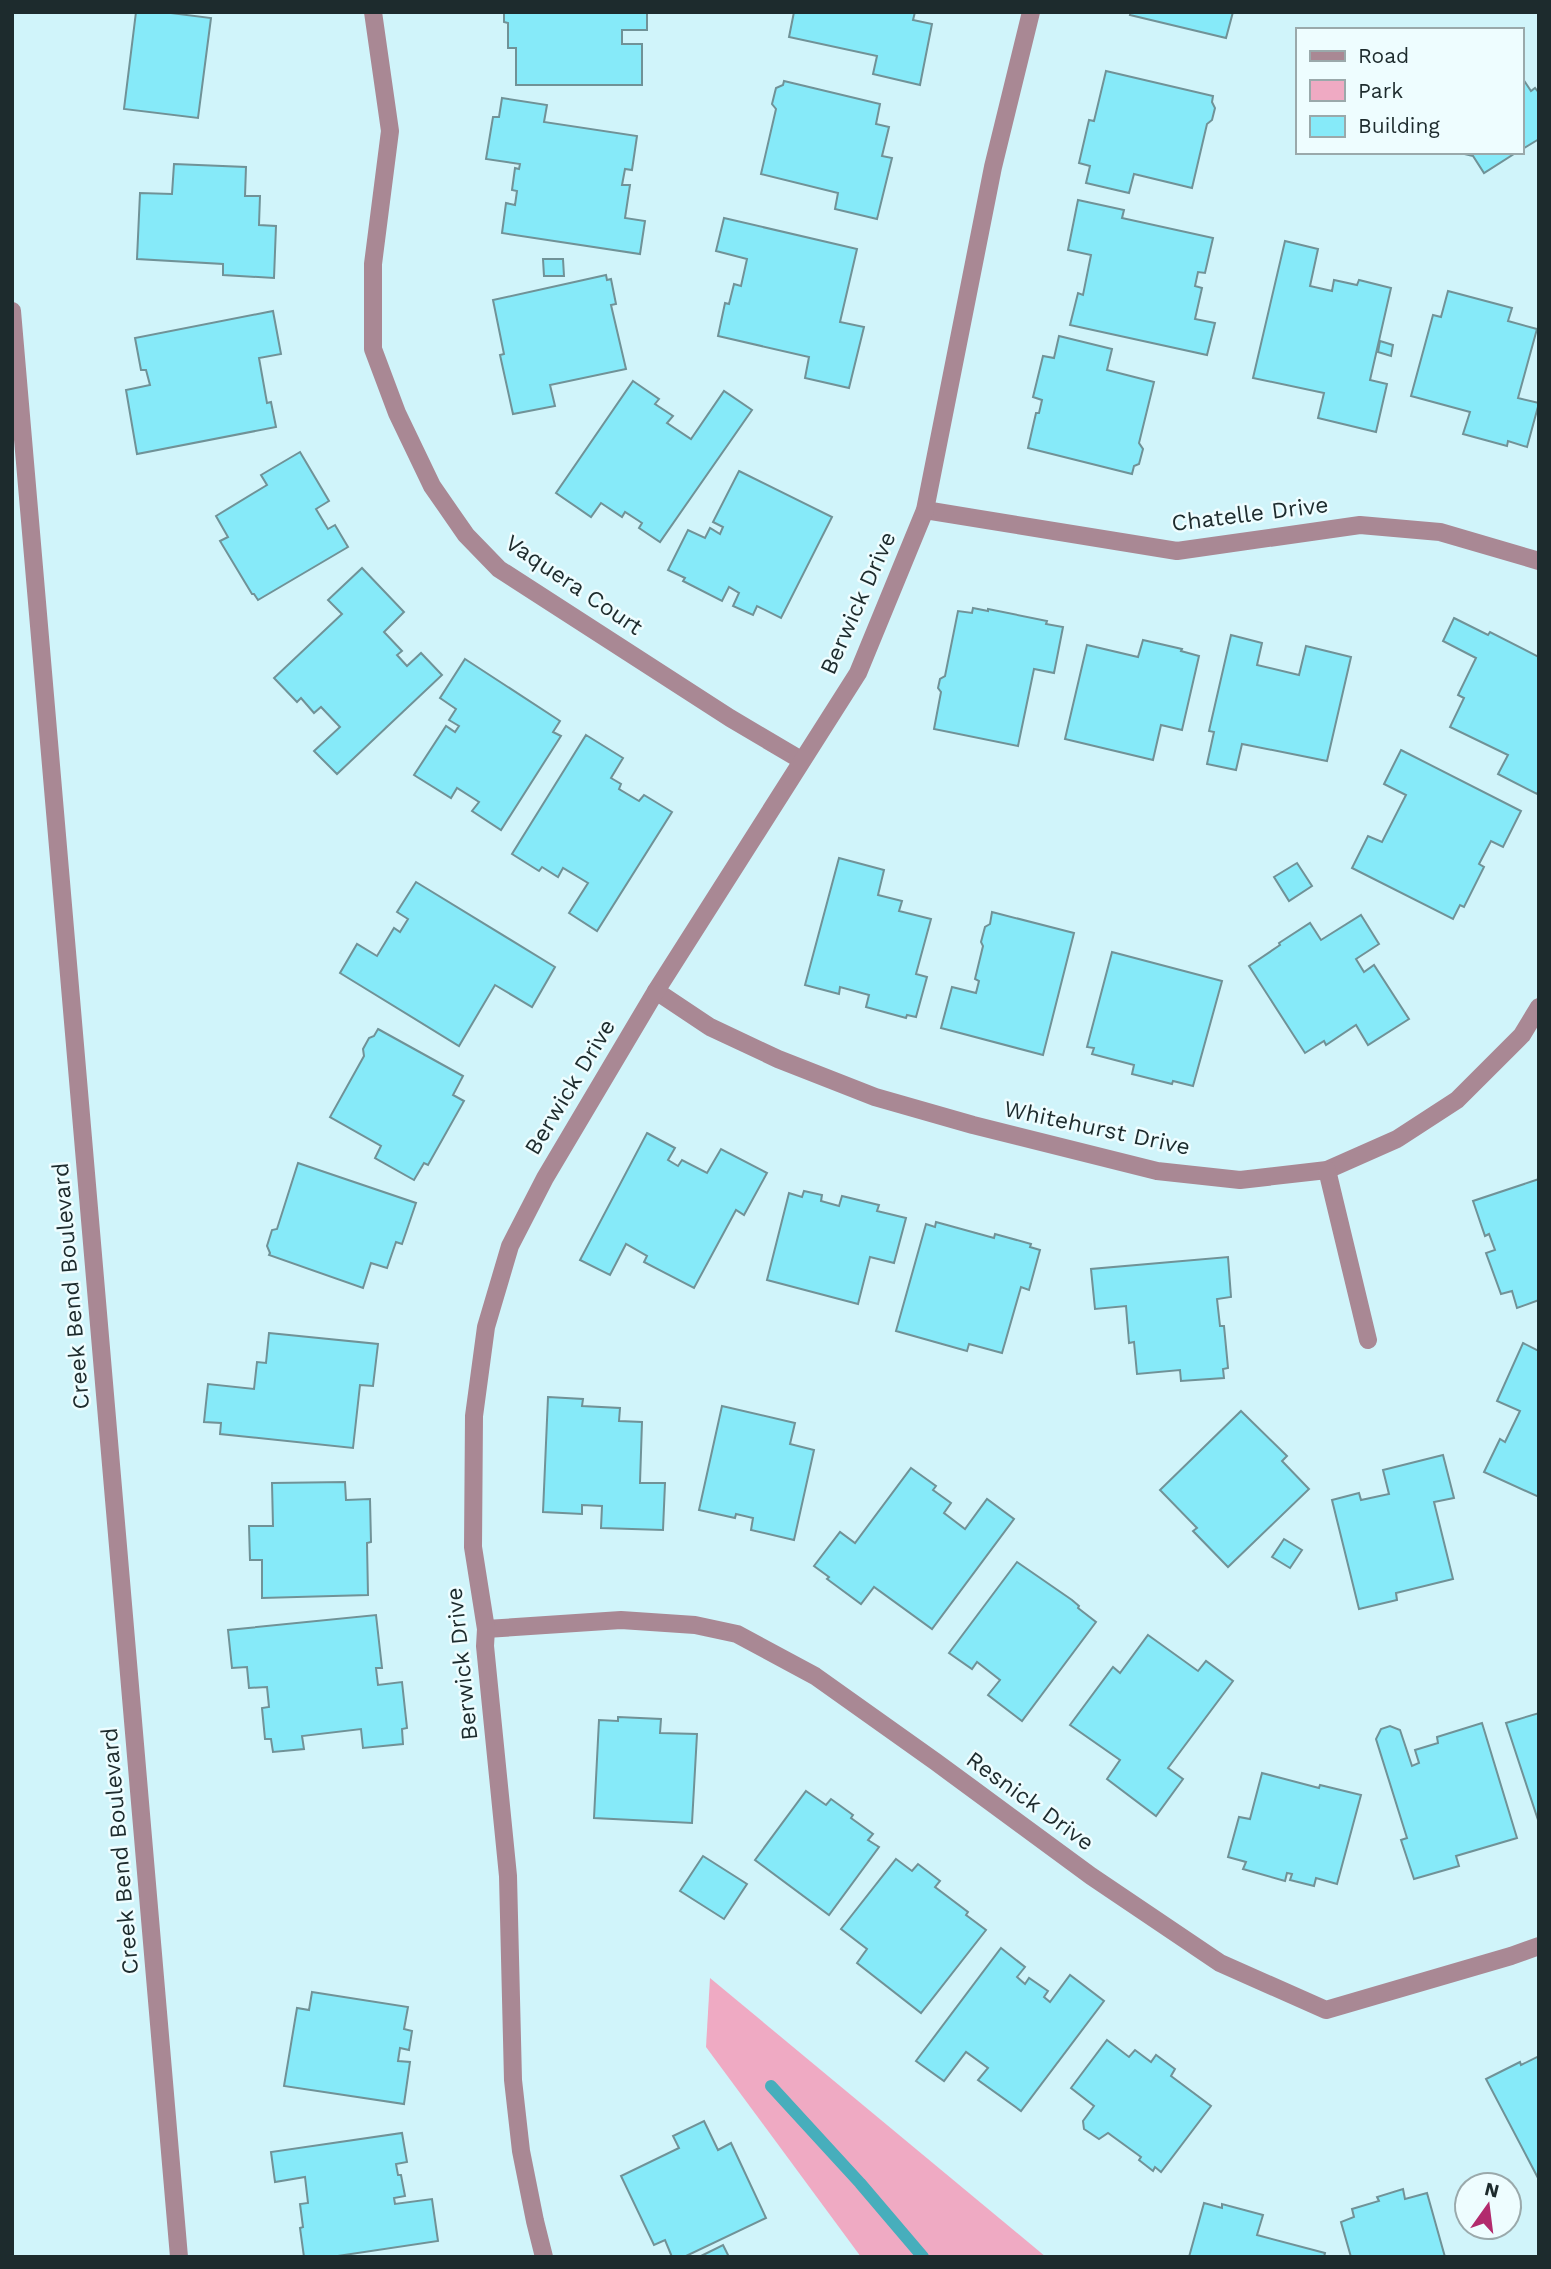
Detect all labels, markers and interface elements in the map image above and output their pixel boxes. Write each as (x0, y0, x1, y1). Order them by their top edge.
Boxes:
legend (1296, 28, 1523, 154)
text: Road (1358, 43, 1409, 68)
text: Park (1358, 78, 1403, 103)
text: Building (1358, 113, 1440, 138)
street label: Chatelle Drive (1170, 491, 1330, 537)
street label: Berwick Drive (814, 527, 902, 679)
street label: Vaquera Court (500, 529, 648, 641)
street label: Berwick Drive (519, 1014, 621, 1160)
street label: Whitehurst Drive (1002, 1095, 1192, 1161)
street label: Creek Bend Boulevard (47, 1161, 95, 1411)
street label: Berwick Drive (441, 1586, 483, 1742)
street label: Creek Bend Boulevard (96, 1726, 144, 1976)
street label: Resnick Drive (961, 1746, 1099, 1856)
north arrow (1453, 2171, 1523, 2241)
text: N (1482, 2177, 1502, 2203)

